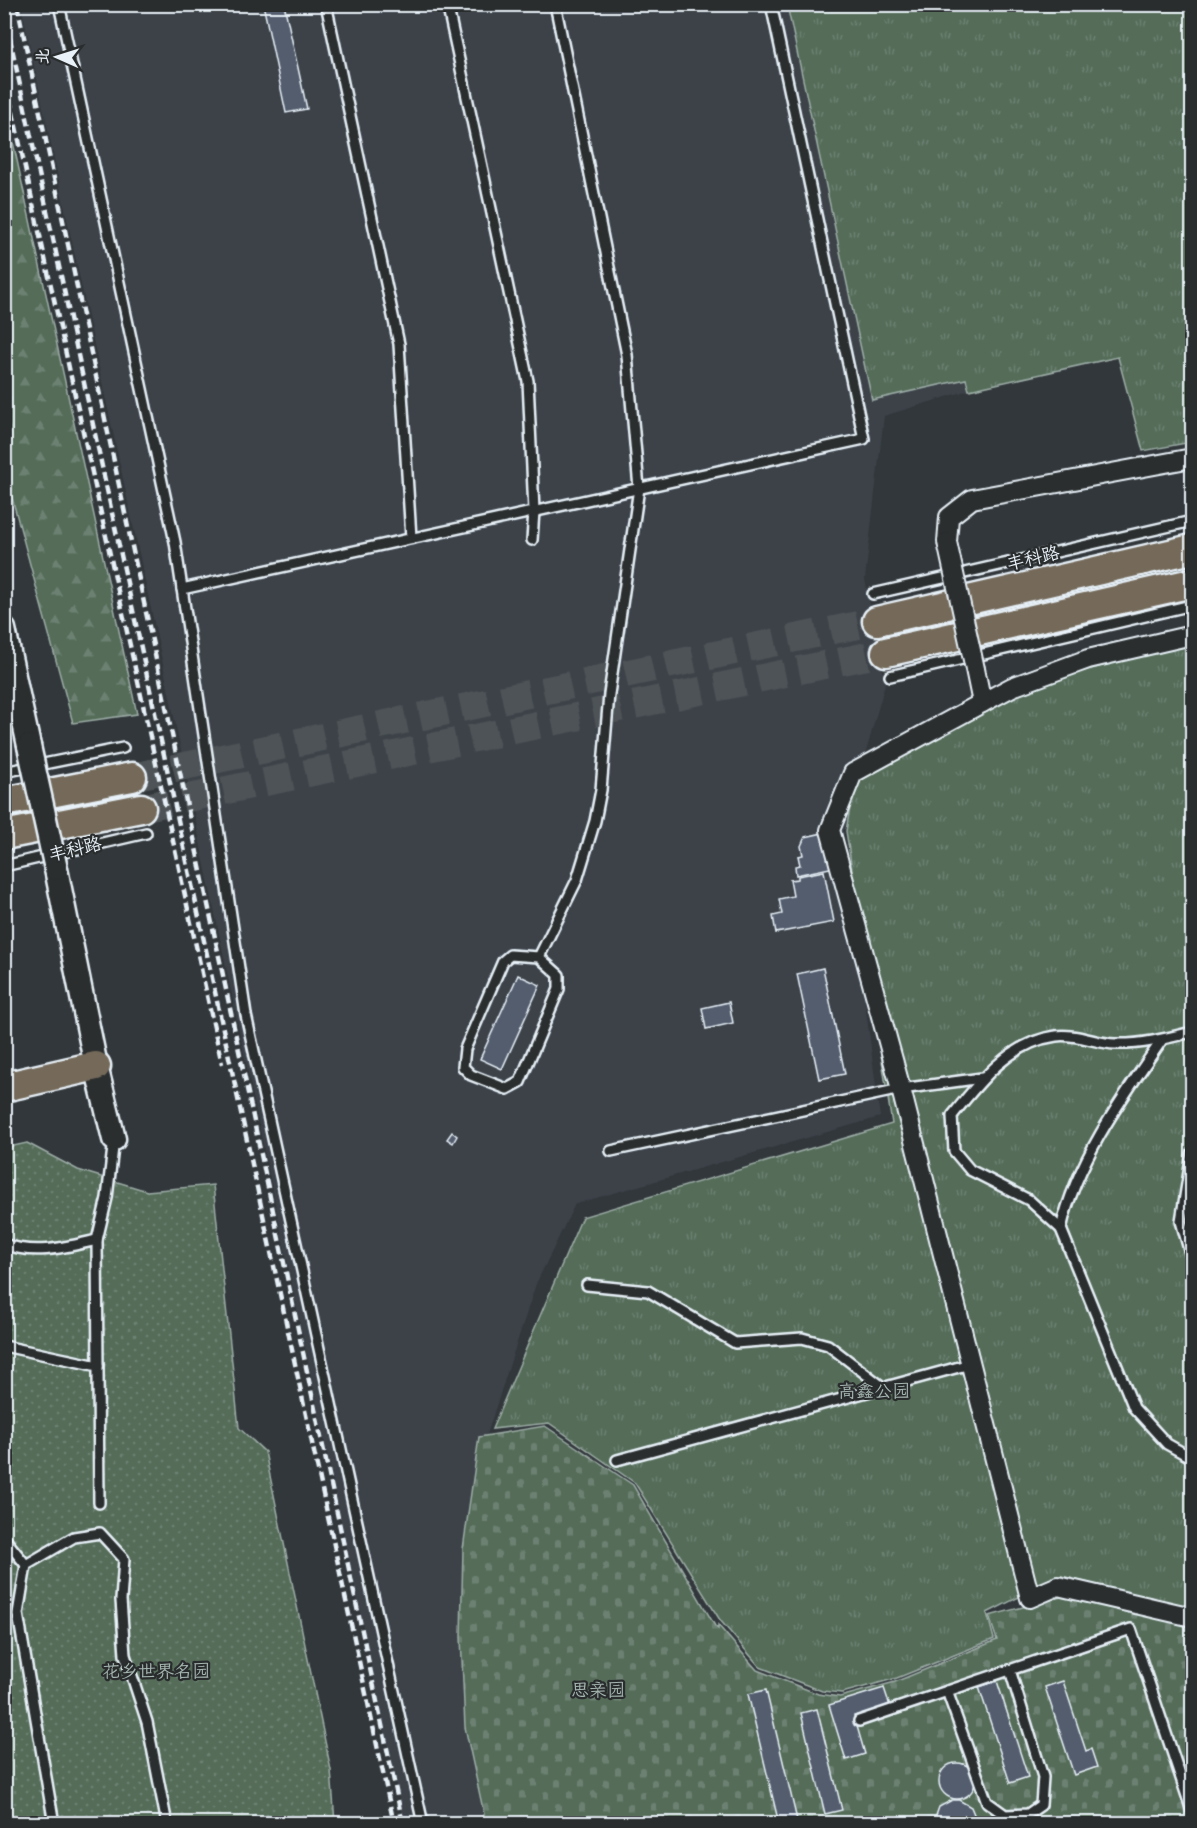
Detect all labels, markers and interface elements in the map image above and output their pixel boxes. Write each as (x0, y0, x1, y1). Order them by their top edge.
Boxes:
north arrow (27, 27, 87, 87)
text: 北 (34, 48, 53, 65)
street label: 丰科路 (1004, 542, 1062, 575)
street label: 丰科路 (46, 833, 104, 866)
park label: 高鑫公园 (838, 1381, 910, 1402)
park label: 花乡世界名园 (102, 1661, 210, 1682)
park label: 思亲园 (571, 1680, 625, 1701)

